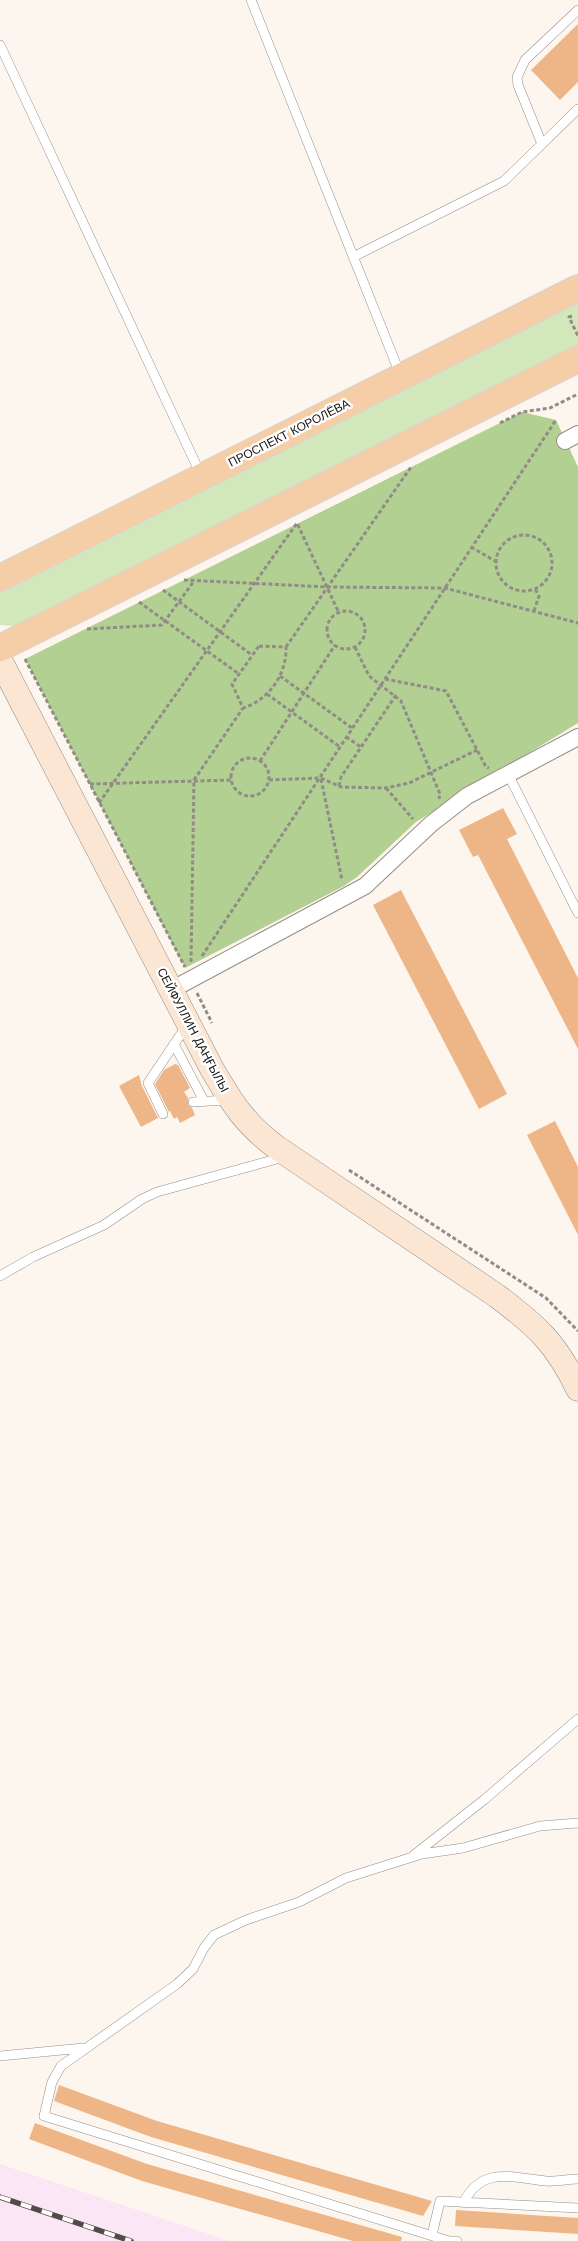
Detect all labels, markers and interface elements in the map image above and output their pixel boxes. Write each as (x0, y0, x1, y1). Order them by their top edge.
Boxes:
street label: ПРОСПЕКТ КОРОЛЁВА (226, 396, 352, 470)
street label: СЕЙФУЛЛИН ДАҢҒЫЛЫ (154, 965, 233, 1094)

